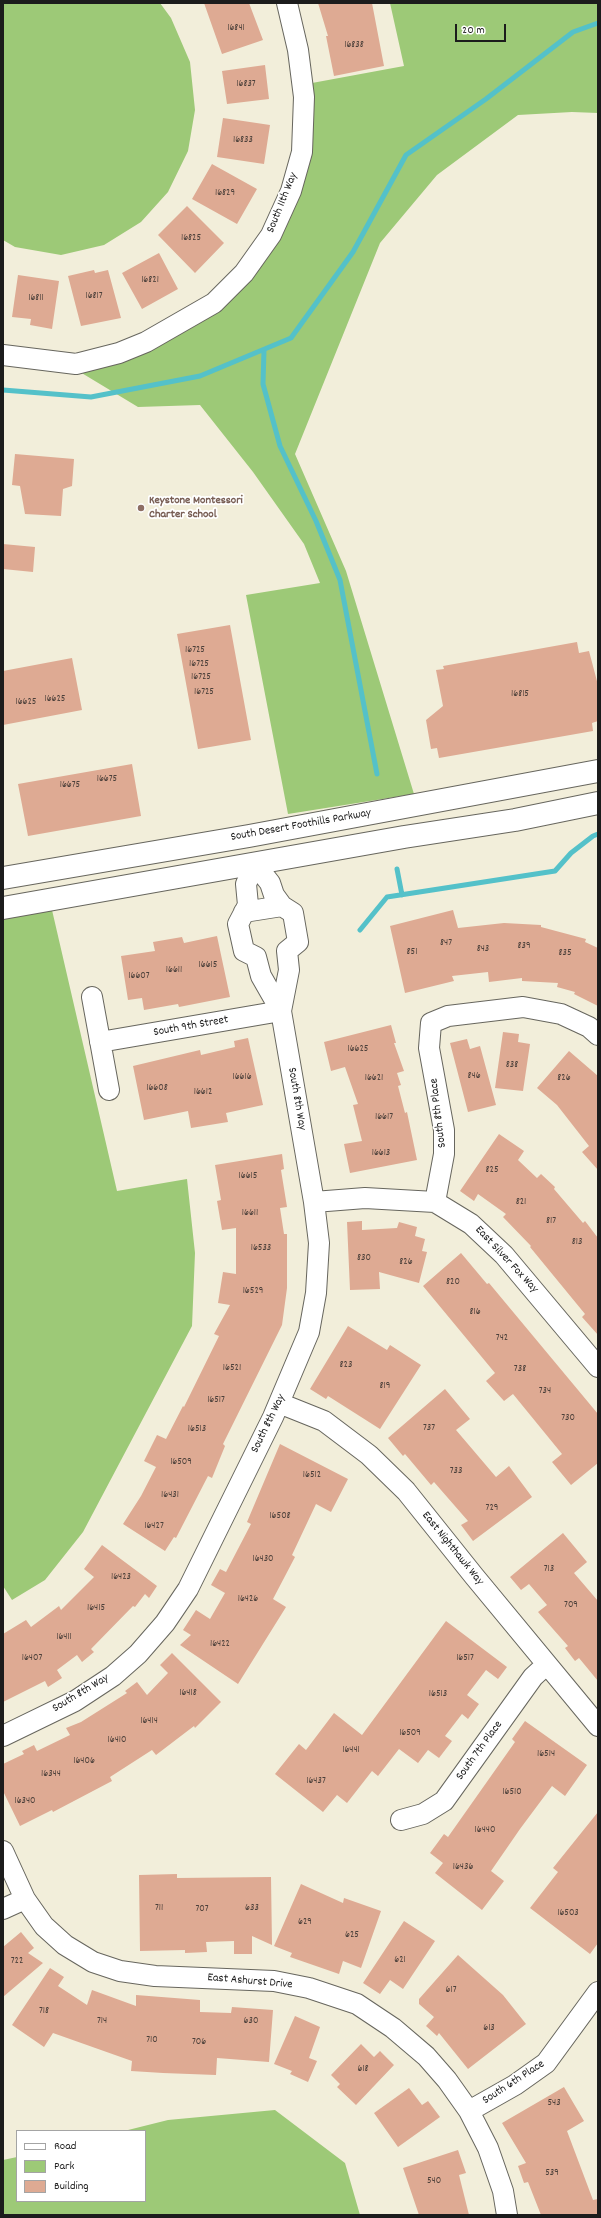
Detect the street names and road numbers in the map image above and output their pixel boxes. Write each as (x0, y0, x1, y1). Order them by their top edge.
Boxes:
street label: South 11th Way (264, 171, 302, 235)
street label: South Desert Foothills Parkway (230, 807, 372, 845)
street label: South 9th Street (152, 1013, 230, 1041)
street label: South 8th Way (283, 1067, 309, 1131)
street label: South 8th Place (428, 1077, 450, 1149)
street label: East Silver Fox Way (471, 1223, 541, 1297)
street label: South 8th Way (249, 1392, 289, 1456)
street label: East Nighthawk Way (418, 1509, 486, 1589)
street label: South 8th Way (50, 1672, 112, 1716)
street label: South 7th Place (454, 1719, 506, 1783)
street label: East Ashurst Drive (207, 1971, 293, 1993)
street label: South 6th Place (480, 2058, 548, 2108)

